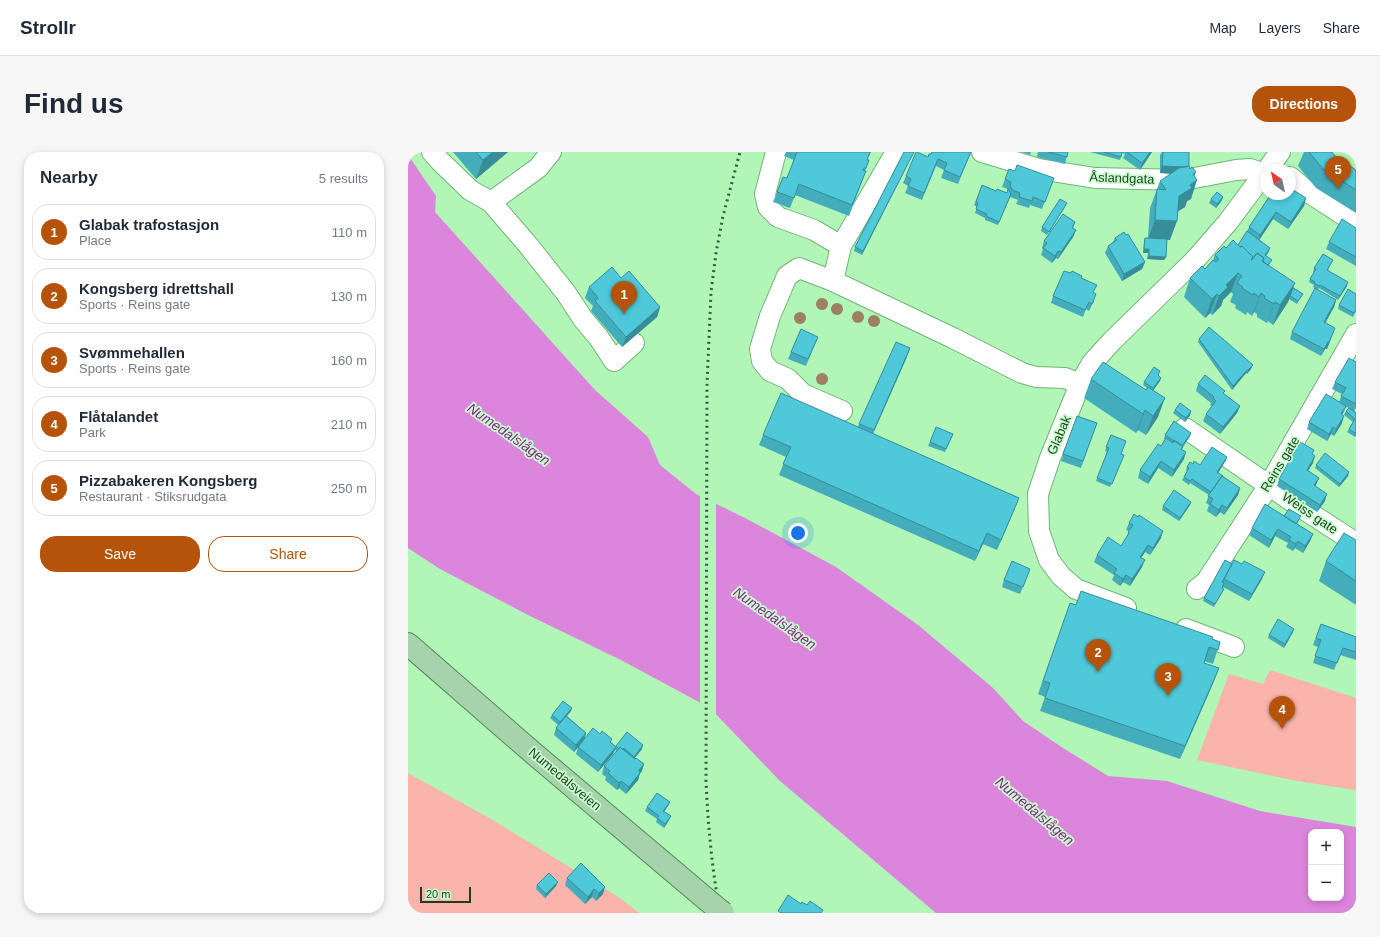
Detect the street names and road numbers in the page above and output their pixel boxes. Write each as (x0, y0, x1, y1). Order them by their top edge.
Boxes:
street label: Åslandgata (1089, 169, 1156, 187)
street label: Glabak (1044, 413, 1074, 457)
street label: Reins gate (1258, 433, 1302, 495)
street label: Weiss gate (1279, 489, 1341, 537)
street label: Numedalsveien (526, 744, 604, 814)

